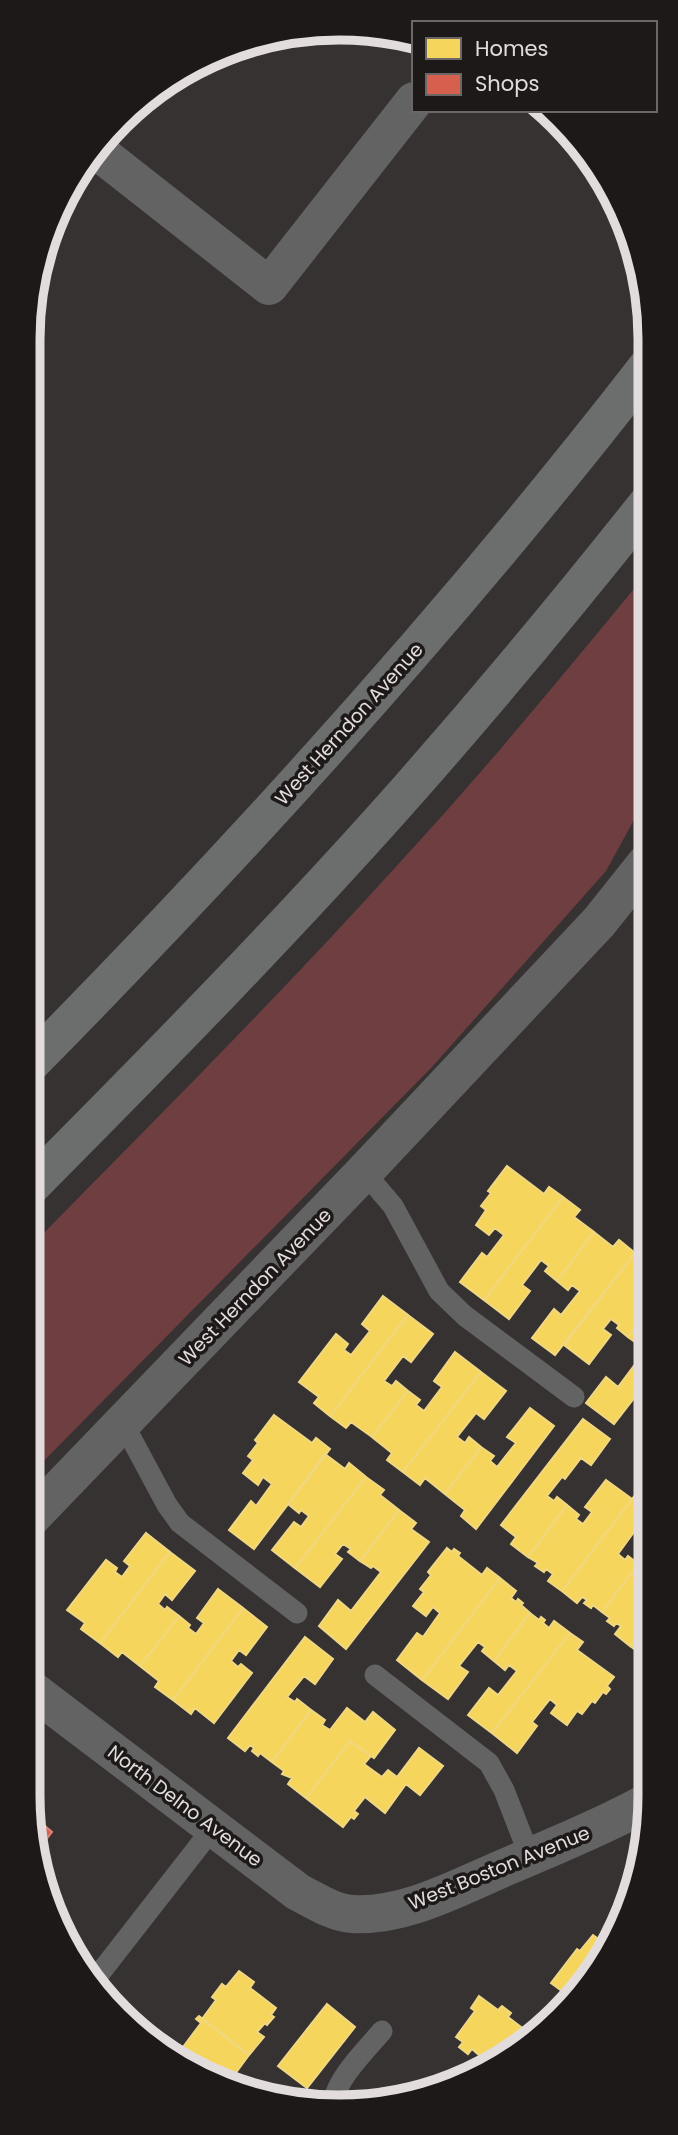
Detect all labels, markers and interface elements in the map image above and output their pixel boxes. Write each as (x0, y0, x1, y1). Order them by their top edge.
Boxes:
legend (412, 21, 657, 112)
text: Homes (475, 34, 549, 63)
text: Shops (475, 69, 539, 98)
street label: West Herndon Avenue (269, 637, 429, 811)
street label: West Herndon Avenue (172, 1202, 338, 1372)
street label: North Delno Avenue (102, 1739, 268, 1873)
street label: West Boston Avenue (404, 1819, 594, 1917)

